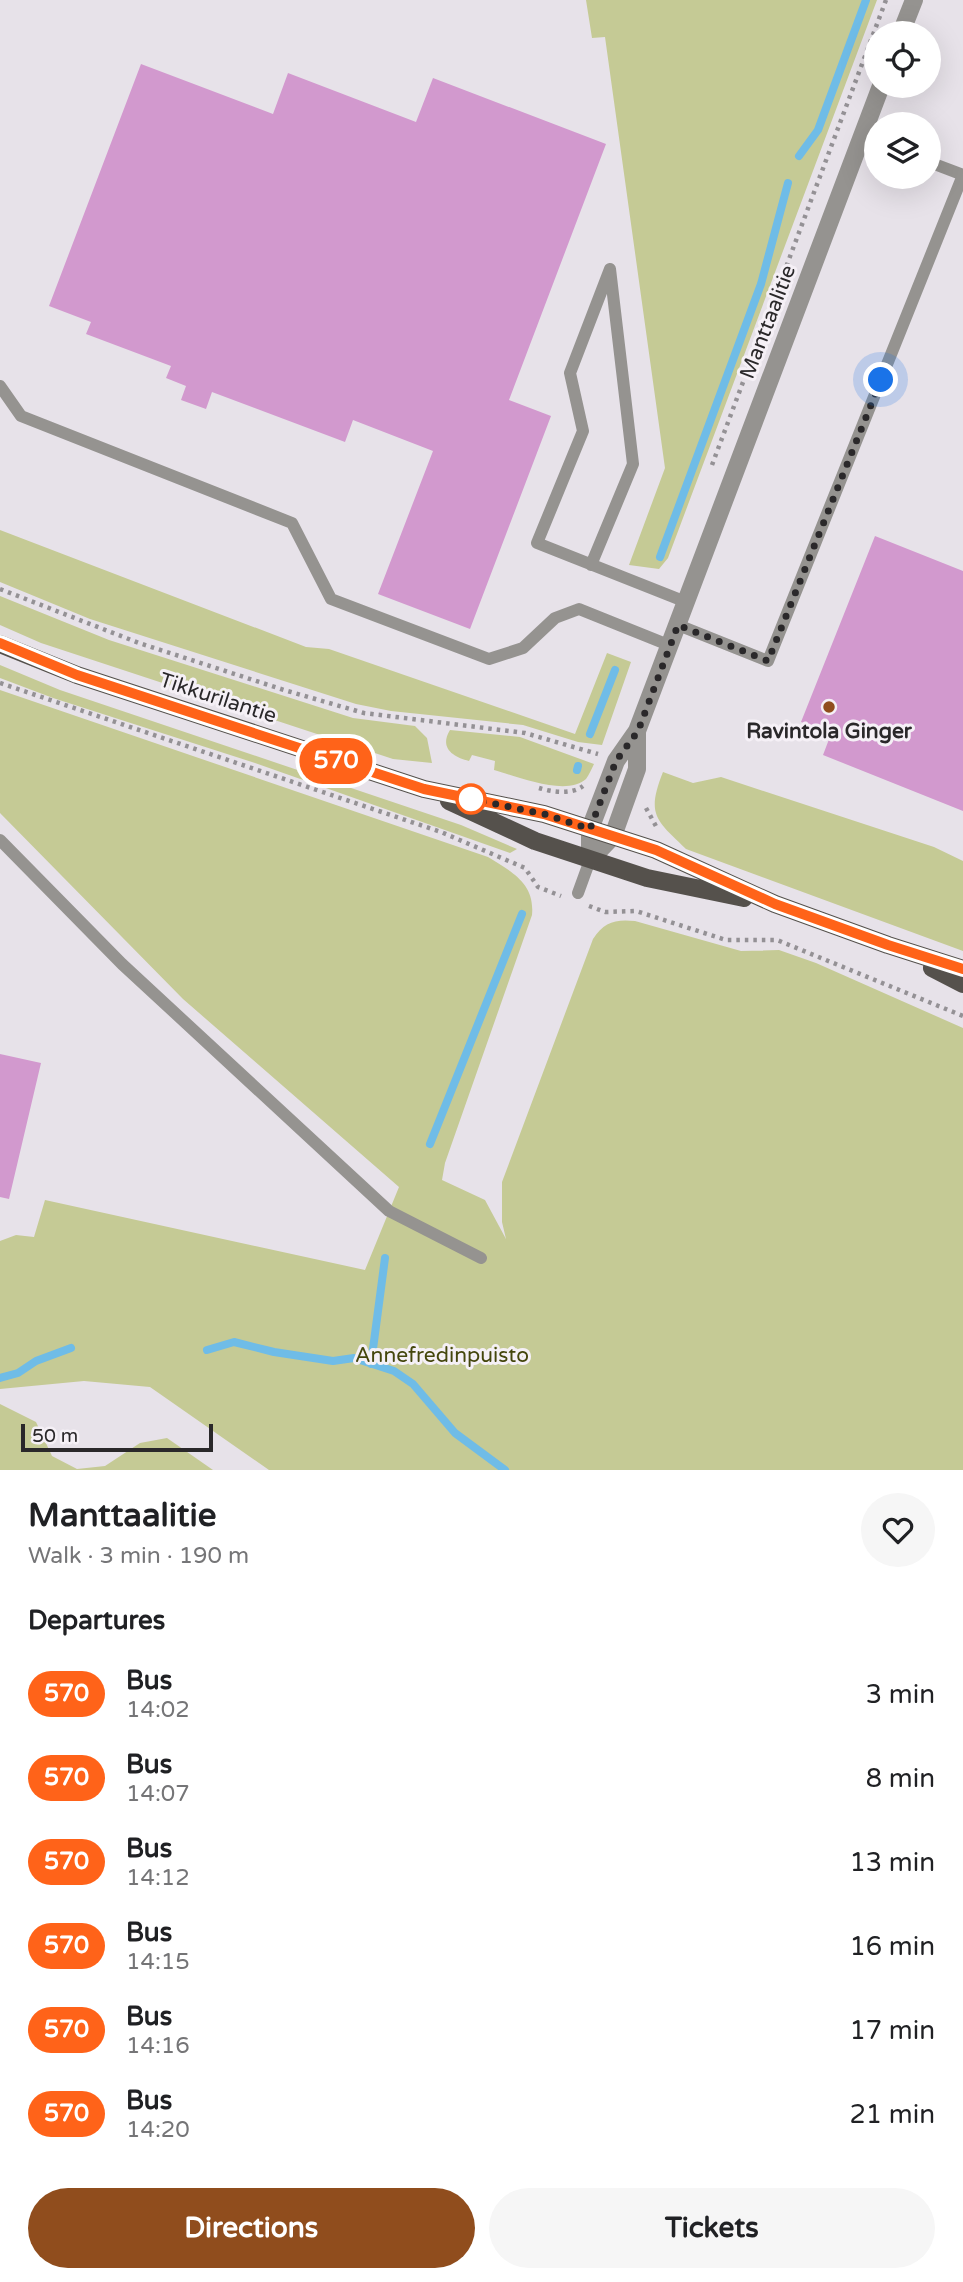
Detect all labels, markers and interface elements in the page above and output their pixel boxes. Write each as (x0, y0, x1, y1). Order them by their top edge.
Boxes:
map controls (864, 21, 941, 189)
button: locate (864, 21, 941, 98)
button: layers (864, 112, 941, 189)
street label: Manttaalitie (735, 261, 801, 382)
your location (863, 362, 898, 397)
street label: Tikkurilantie (156, 667, 280, 729)
marker: Ravintola Ginger (821, 699, 837, 715)
place label: Ravintola Ginger (746, 719, 913, 744)
line badge: 570 (296, 738, 376, 784)
text: 570 (313, 746, 359, 775)
unlabelled marker (456, 784, 486, 814)
park label: Annefredinpuisto (355, 1343, 529, 1368)
scale bar (21, 1421, 214, 1453)
text: 50 m (32, 1425, 78, 1447)
button: heart (861, 1493, 935, 1567)
text: Manttaalitie (28, 1496, 216, 1535)
text: Walk · 3 min · 190 m (28, 1542, 249, 1570)
text: Departures (28, 1605, 165, 1636)
text: Bus (126, 1665, 172, 1696)
text: 570 (44, 1679, 89, 1708)
text: 3 min (866, 1679, 935, 1710)
text: 14:02 (126, 1696, 190, 1724)
text: Bus (126, 1749, 172, 1780)
text: 570 (44, 1763, 89, 1792)
text: 8 min (866, 1763, 935, 1794)
text: 14:07 (126, 1780, 190, 1808)
text: Bus (126, 1833, 172, 1864)
text: 570 (44, 1847, 89, 1876)
text: 13 min (849, 1847, 935, 1878)
text: 14:12 (126, 1864, 190, 1892)
text: Bus (126, 1917, 172, 1948)
text: 570 (44, 1931, 89, 1960)
text: 16 min (849, 1931, 935, 1962)
text: 14:15 (126, 1948, 190, 1976)
text: Bus (126, 2001, 172, 2032)
text: 570 (44, 2015, 89, 2044)
text: 17 min (849, 2015, 935, 2046)
text: 14:16 (126, 2032, 190, 2060)
text: Bus (126, 2085, 172, 2116)
text: 570 (44, 2099, 89, 2128)
text: 21 min (849, 2099, 935, 2130)
text: 14:20 (126, 2116, 190, 2144)
button: Directions (28, 2188, 475, 2268)
button: Tickets (489, 2188, 935, 2268)

